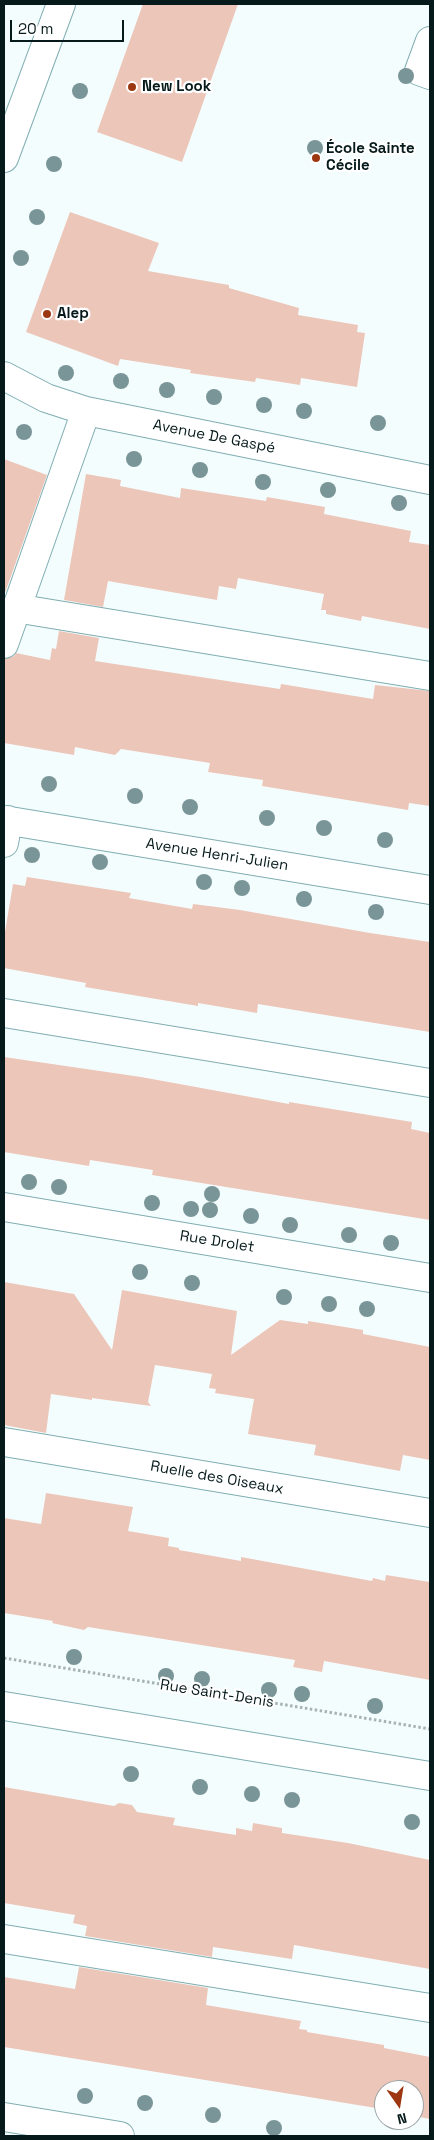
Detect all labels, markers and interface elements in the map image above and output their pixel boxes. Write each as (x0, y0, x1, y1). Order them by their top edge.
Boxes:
scale bar (12, 10, 126, 42)
text: 20 m (18, 19, 53, 38)
place label: New Look (142, 78, 211, 96)
marker: New Look (126, 81, 138, 93)
place label: École Sainte Cécile (326, 140, 415, 175)
marker: École Sainte Cécile (310, 152, 322, 164)
place label: Alep (57, 305, 89, 323)
marker: Alep (41, 308, 53, 320)
street label: Avenue De Gaspé (151, 416, 277, 458)
street label: Avenue Henri-Julien (144, 835, 290, 875)
street label: Rue Drolet (178, 1227, 256, 1257)
street label: Ruelle des Oiseaux (149, 1457, 285, 1499)
street label: Rue Saint-Denis (159, 1676, 275, 1712)
north arrow (374, 2080, 424, 2130)
text: N (396, 2109, 409, 2128)

